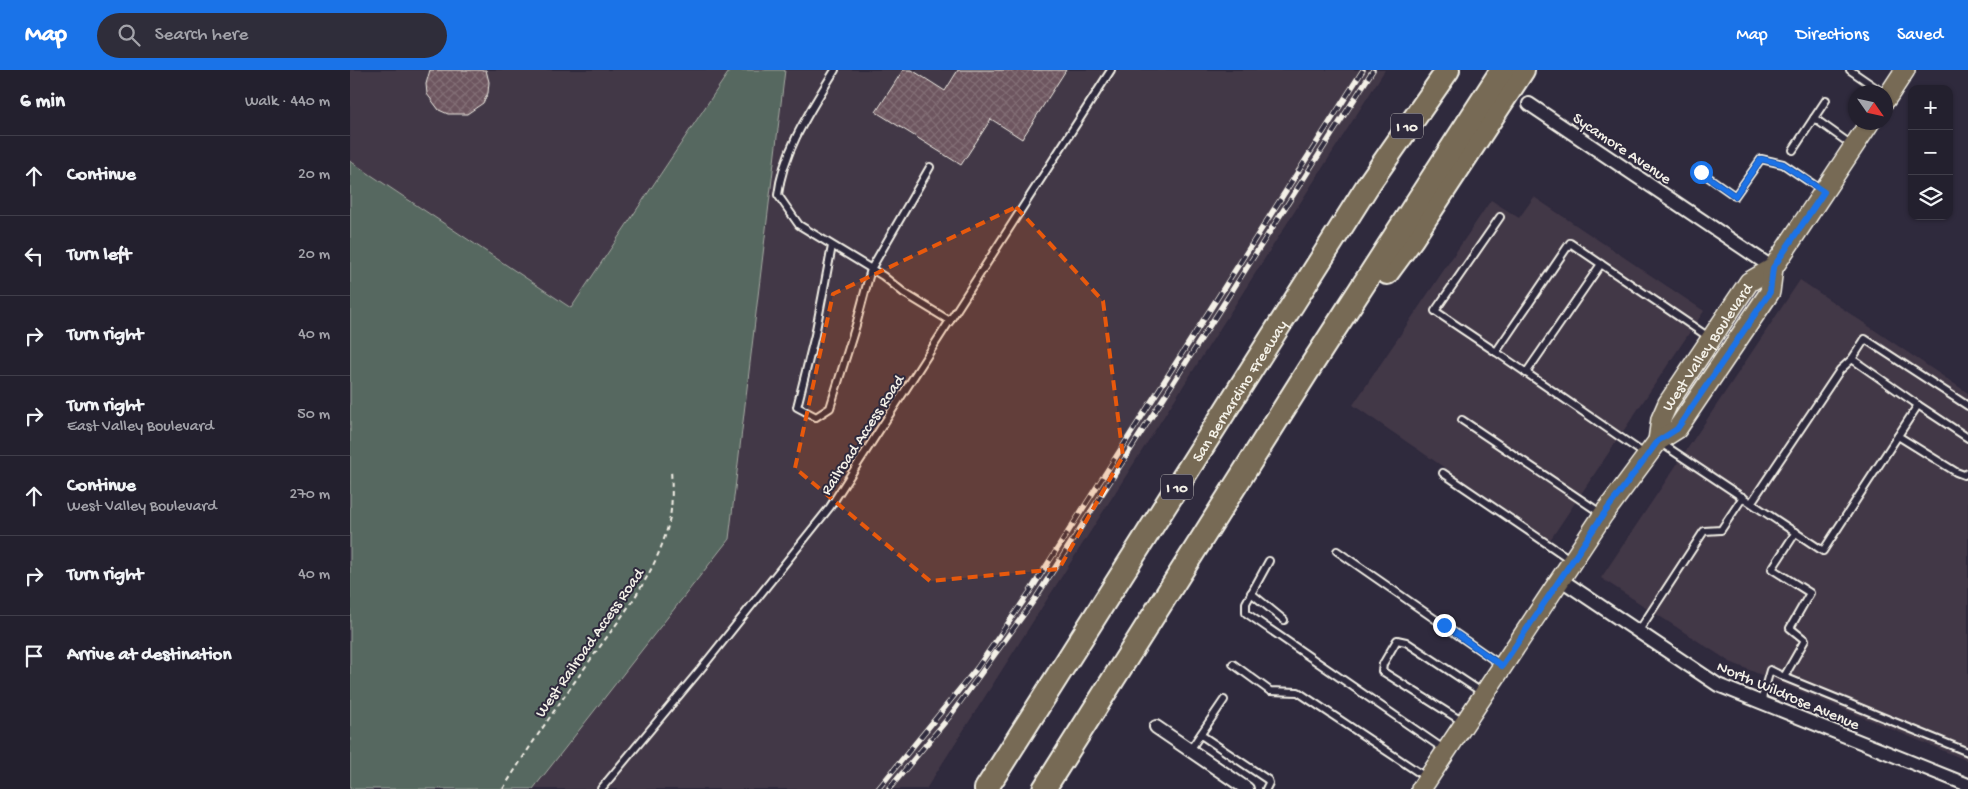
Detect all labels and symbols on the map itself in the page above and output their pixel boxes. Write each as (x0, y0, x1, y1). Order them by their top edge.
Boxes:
north arrow (1848, 85, 1893, 130)
street label: Sycamore Avenue (1568, 110, 1675, 190)
road number: I 10 (1391, 114, 1423, 138)
route start (1690, 161, 1713, 184)
street label: West Valley Boulevard (1659, 279, 1759, 416)
street label: San Bernardino Freeway (1189, 317, 1293, 466)
street label: Railroad Access Road (818, 371, 911, 500)
road number: I 10 (1161, 474, 1193, 500)
street label: West Railroad Access Road (532, 565, 650, 722)
route end (1433, 614, 1456, 637)
street label: North Wildrose Avenue (1713, 659, 1863, 736)

